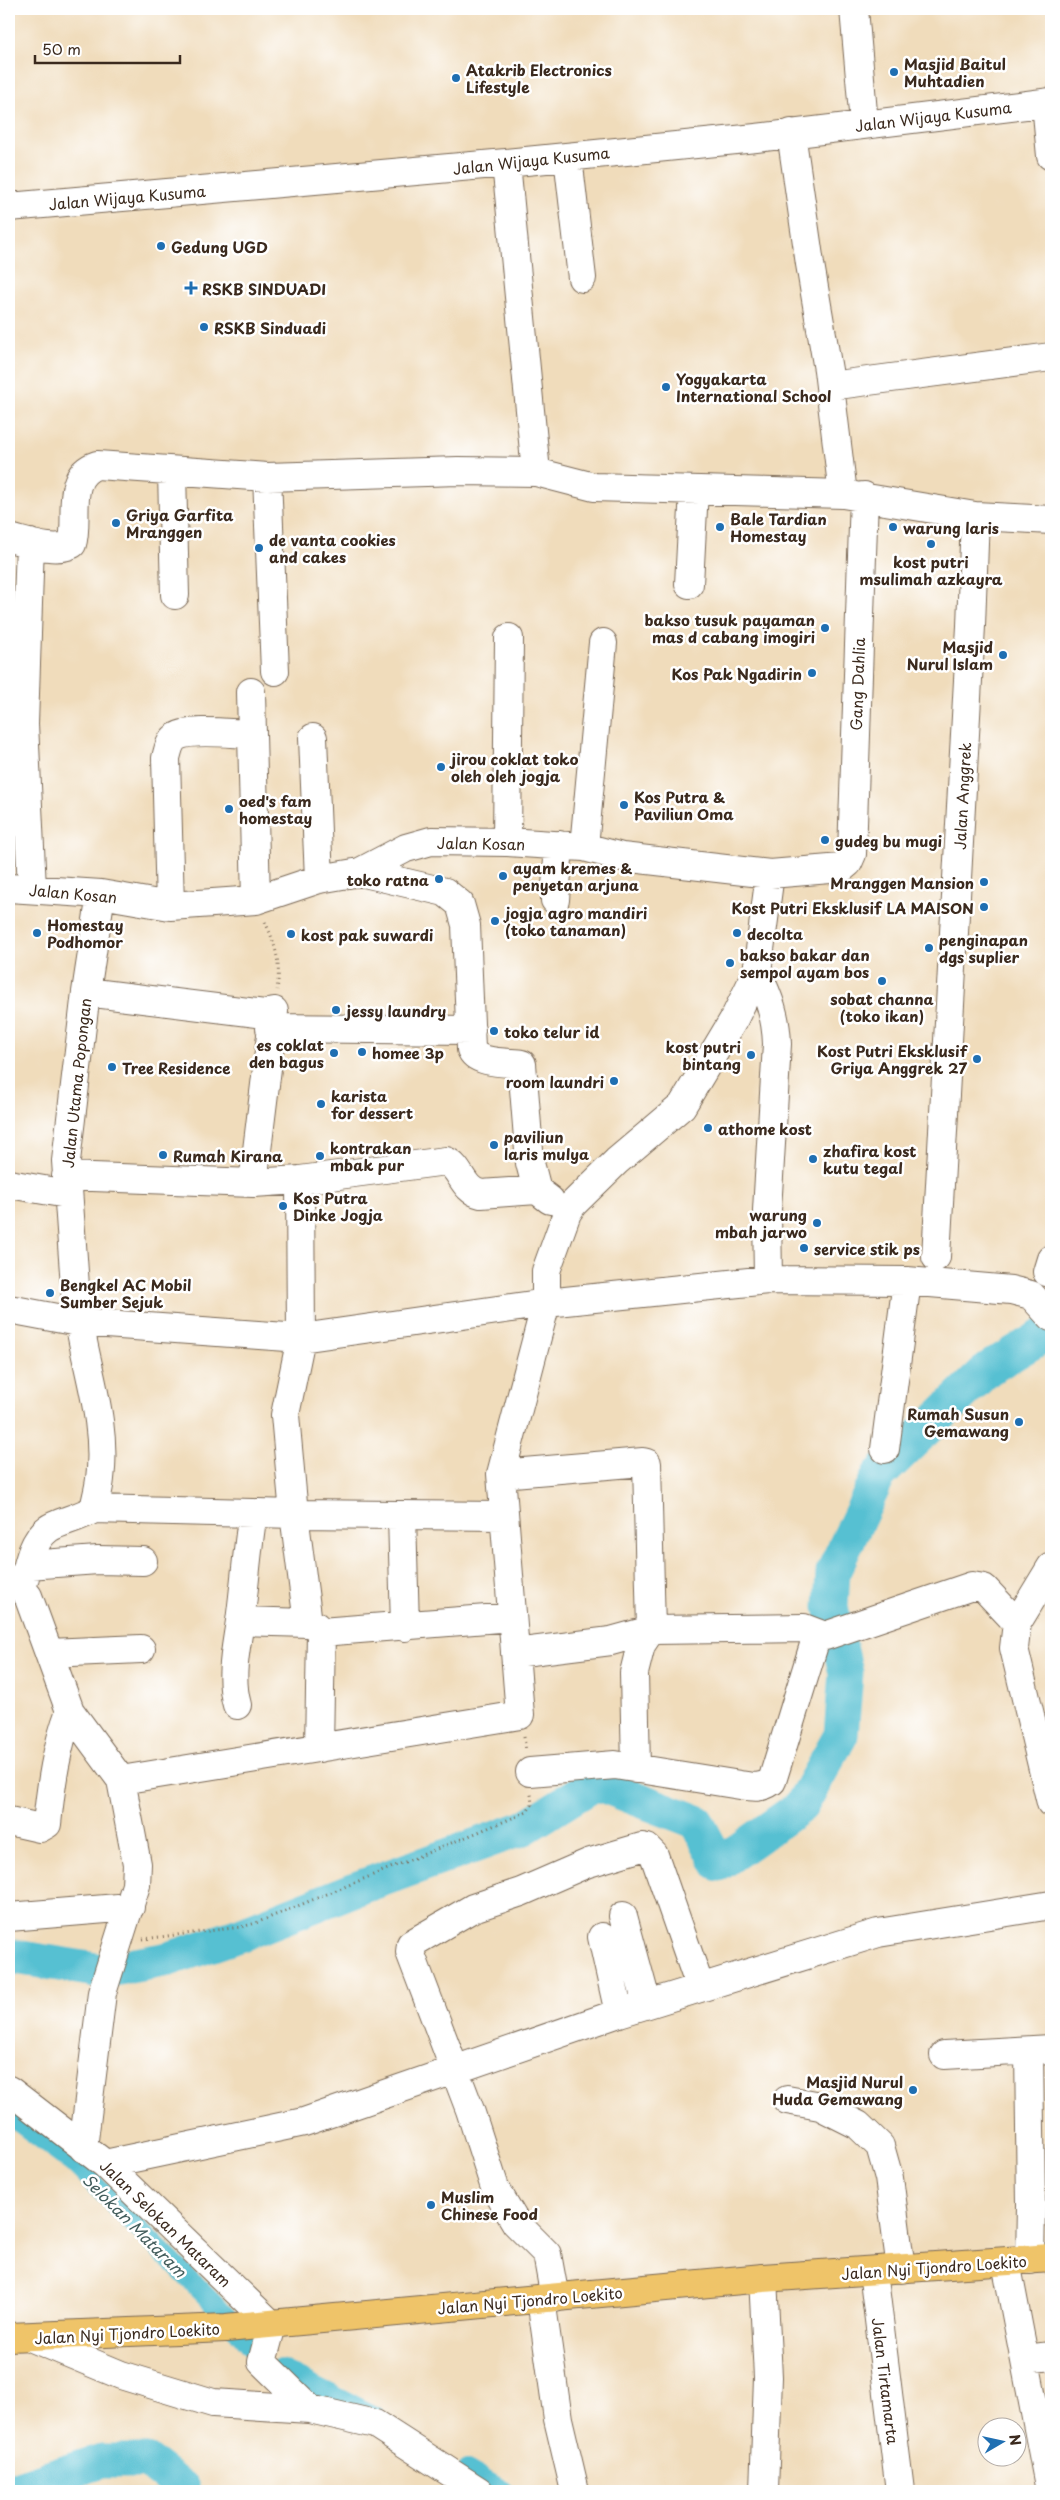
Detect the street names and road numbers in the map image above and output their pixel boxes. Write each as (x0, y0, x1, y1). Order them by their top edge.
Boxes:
street label: Jalan Wijaya Kusuma (853, 95, 1013, 137)
street label: Jalan Wijaya Kusuma (452, 140, 611, 180)
street label: Jalan Wijaya Kusuma (48, 179, 207, 215)
street label: Gang Dahlia (844, 636, 870, 731)
street label: Jalan Anggrek (948, 742, 976, 850)
street label: Jalan Kosan (437, 831, 525, 855)
street label: Jalan Kosan (28, 878, 118, 908)
street label: Jalan Utama Popongan (56, 997, 96, 1169)
street label: Jalan Selokan Mataram (97, 2156, 235, 2290)
street label: Jalan Nyi Tjondro Loekito (841, 2249, 1027, 2285)
street label: Jalan Nyi Tjondro Loekito (437, 2280, 623, 2320)
street label: Jalan Tirtamarta (867, 2316, 905, 2446)
street label: Jalan Nyi Tjondro Loekito (34, 2317, 220, 2349)

